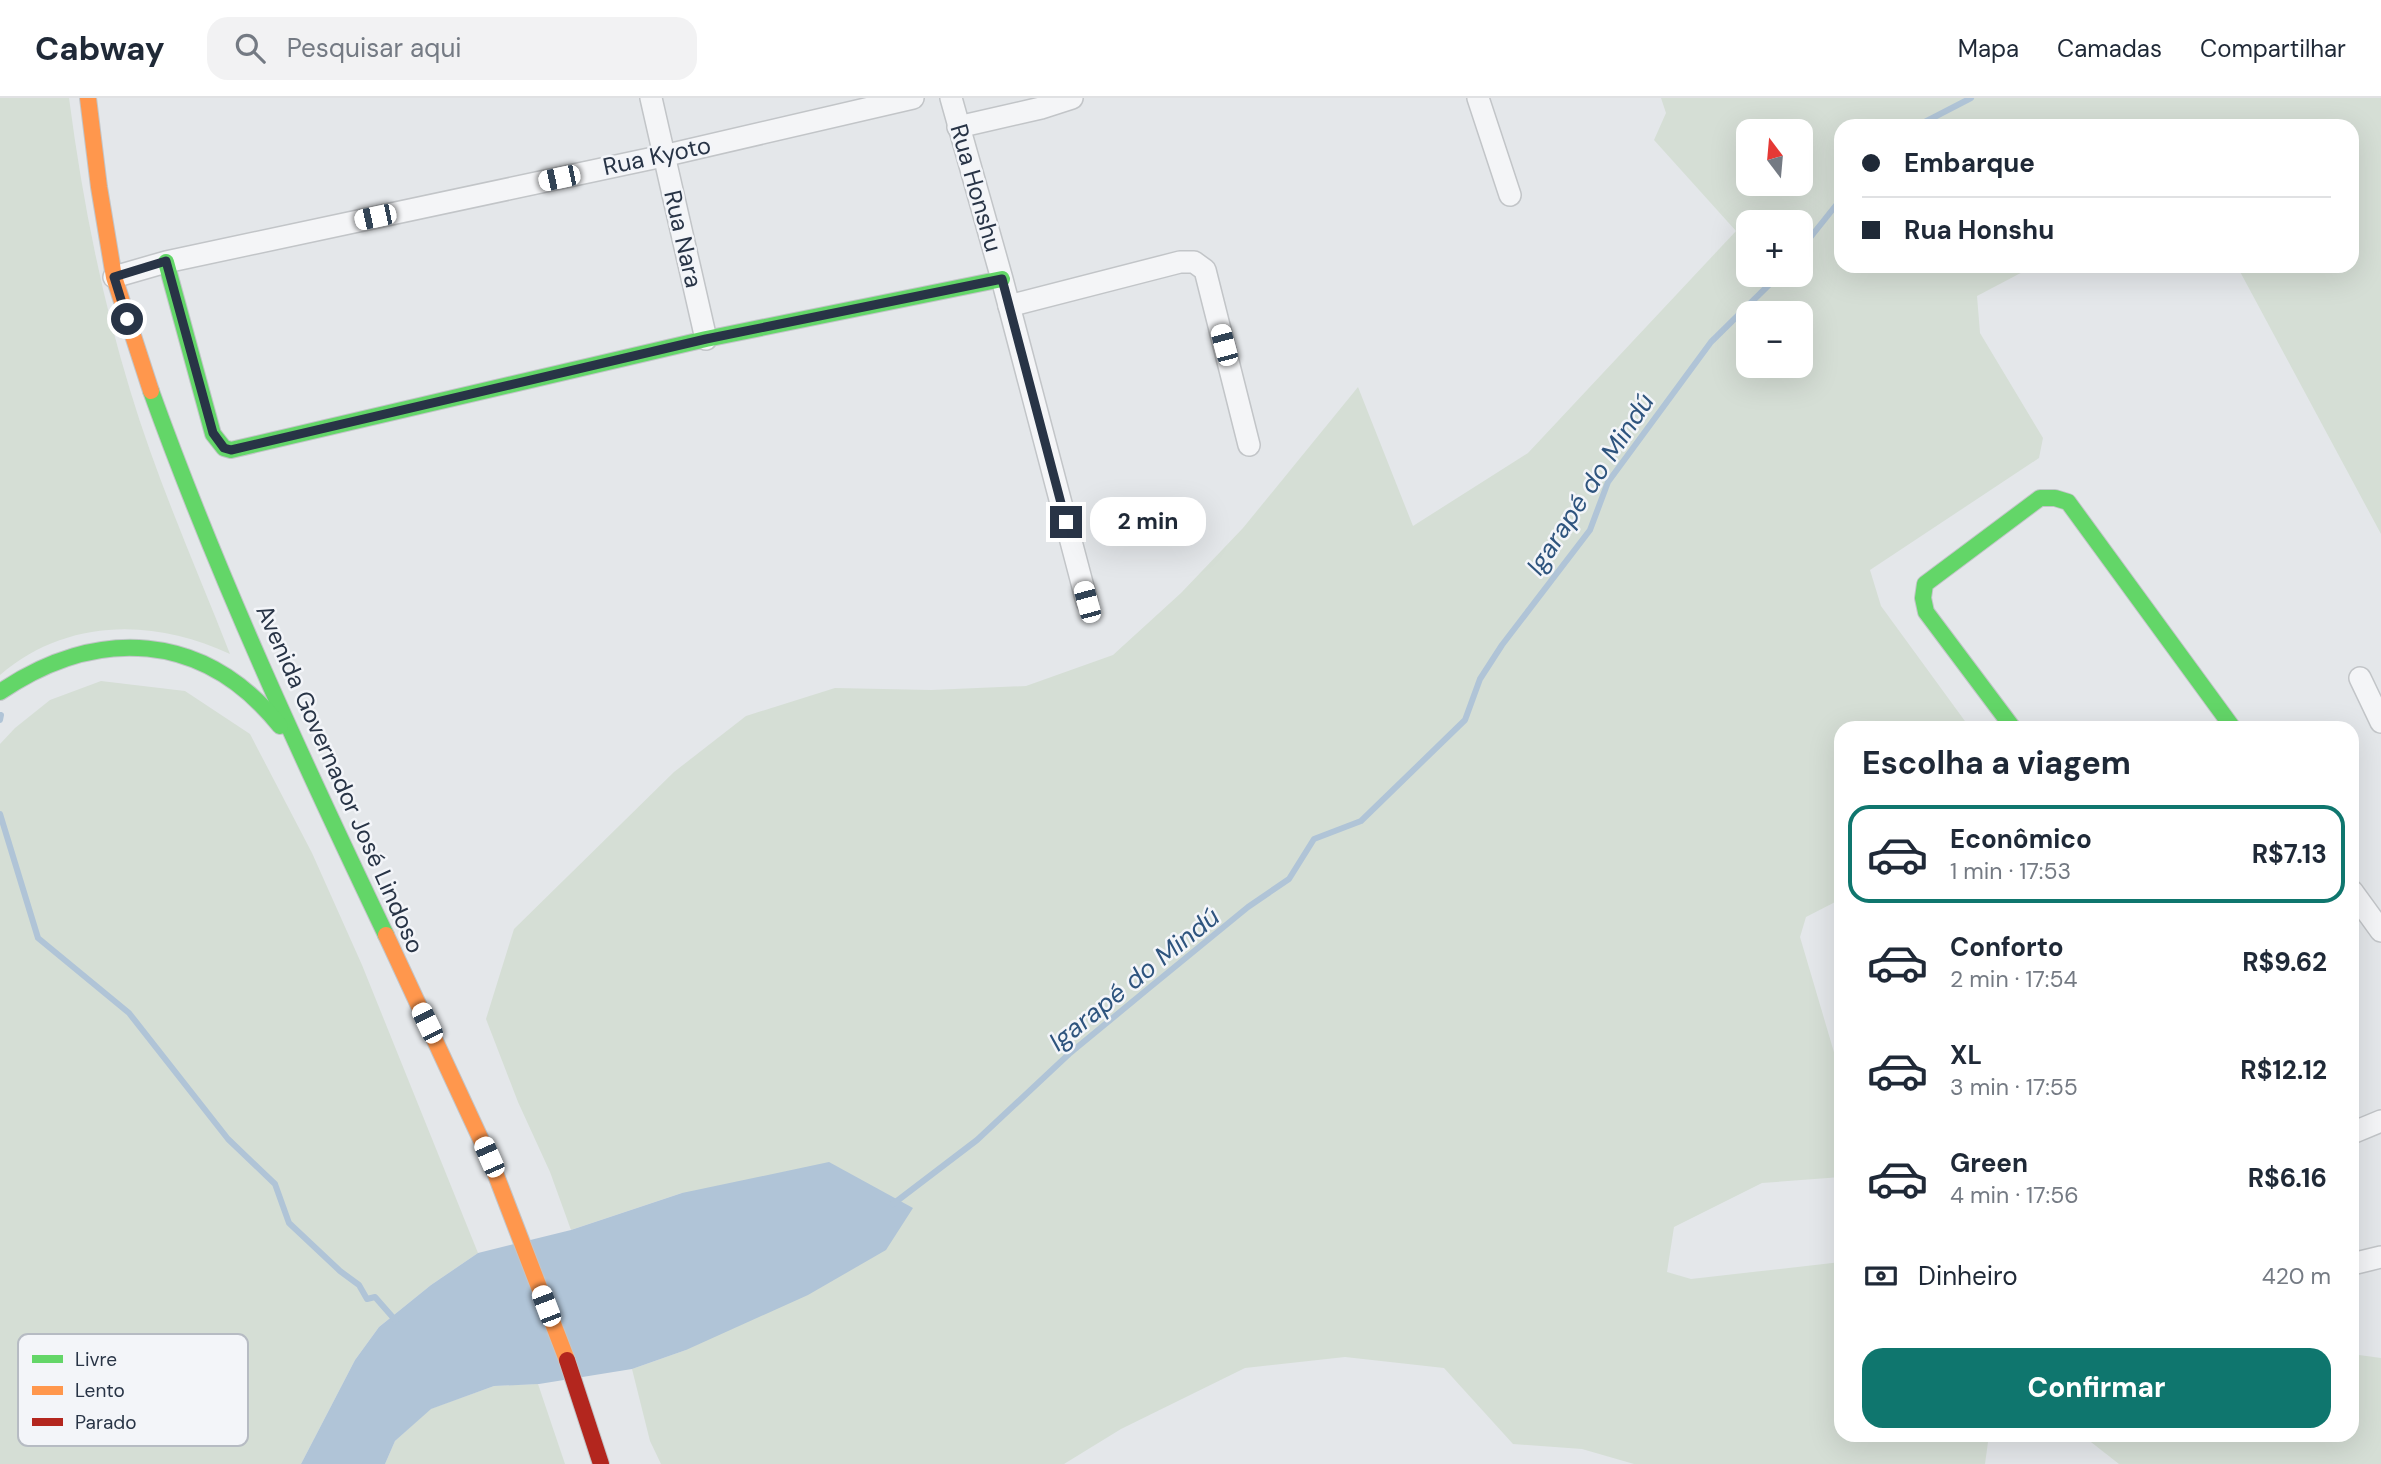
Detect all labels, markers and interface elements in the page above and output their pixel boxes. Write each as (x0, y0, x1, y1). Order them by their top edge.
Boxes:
search box (207, 17, 697, 80)
text: Cabway (35, 27, 165, 70)
icon: search (231, 29, 269, 67)
text: Pesquisar aqui (287, 31, 462, 65)
text: Mapa (1958, 33, 2019, 64)
text: Camadas (2057, 33, 2162, 64)
text: Compartilhar (2200, 33, 2346, 64)
north arrow (1736, 119, 1813, 196)
map controls (1736, 119, 1813, 378)
street label: Rua Honshu (943, 120, 1009, 255)
street label: Rua Kyoto (600, 129, 714, 182)
text: Embarque (1904, 146, 2035, 180)
car (537, 163, 582, 193)
street label: Rua Nara (657, 187, 710, 291)
car (353, 202, 398, 232)
button: + (1736, 210, 1813, 287)
text: Rua Honshu (1904, 213, 2054, 247)
button: − (1736, 301, 1813, 378)
route start (111, 303, 143, 335)
car (1209, 322, 1240, 368)
water label: Igarapé do Mindú (1518, 386, 1662, 581)
callout: 2 min (1090, 498, 1206, 546)
route end (1050, 506, 1082, 538)
text: 2 min (1118, 506, 1178, 536)
car (1072, 579, 1103, 625)
street label: Avenida Governador José Lindoso (249, 600, 432, 958)
text: Escolha a viagem (1862, 742, 2131, 784)
text: Econômico (1950, 822, 2092, 856)
icon: car (1866, 823, 1929, 886)
text: R$7.13 (2252, 837, 2327, 871)
text: 1 min · 17:53 (1950, 856, 2071, 886)
water label: Igarapé do Mindú (1042, 900, 1226, 1058)
text: Conforto (1950, 930, 2064, 964)
icon: car (1866, 931, 1929, 994)
text: R$9.62 (2242, 945, 2327, 979)
text: 2 min · 17:54 (1950, 964, 2077, 994)
car (409, 1000, 446, 1046)
text: XL (1950, 1038, 1982, 1072)
icon: car (1866, 1039, 1929, 1102)
text: R$12.12 (2240, 1053, 2327, 1087)
text: 3 min · 17:55 (1950, 1072, 2078, 1102)
car (471, 1134, 508, 1180)
text: Green (1950, 1146, 2028, 1180)
icon: car (1866, 1147, 1929, 1210)
text: R$6.16 (2248, 1161, 2327, 1195)
text: 4 min · 17:56 (1950, 1180, 2079, 1210)
icon: cash (1862, 1257, 1900, 1295)
text: Dinheiro (1918, 1259, 2018, 1293)
text: 420 m (2262, 1261, 2331, 1291)
car (529, 1283, 564, 1329)
legend (18, 1334, 248, 1446)
text: Livre (75, 1347, 117, 1372)
button: Confirmar (1862, 1348, 2331, 1428)
text: Lento (75, 1378, 125, 1403)
text: Parado (75, 1410, 136, 1435)

